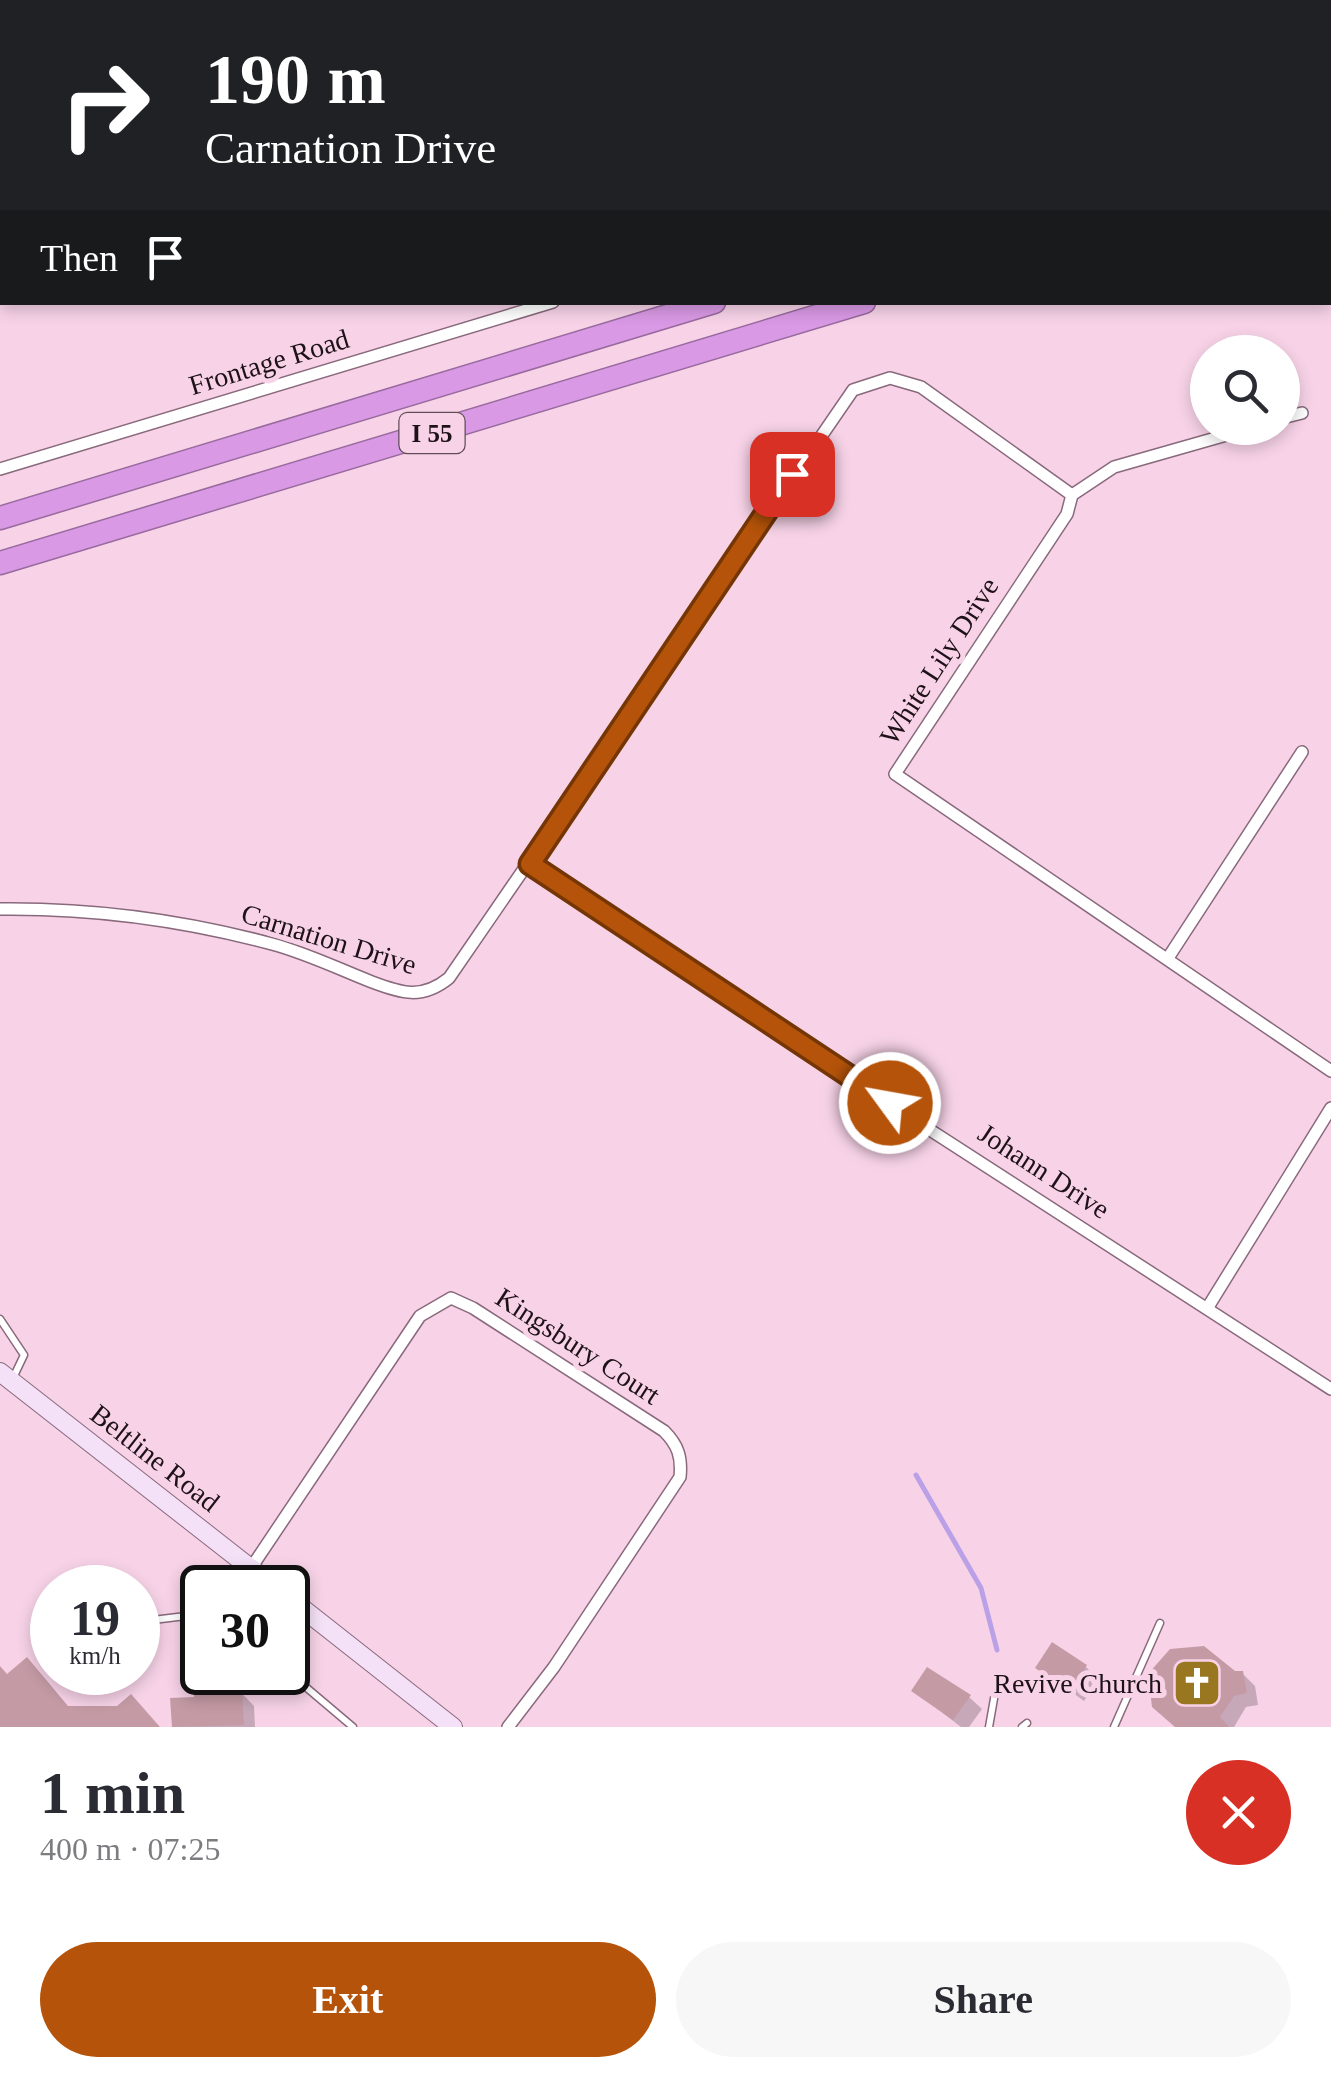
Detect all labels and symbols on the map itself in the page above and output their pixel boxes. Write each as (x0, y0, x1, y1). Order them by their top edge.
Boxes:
street label: Frontage Road (185, 323, 353, 401)
road number: I 55 (400, 413, 464, 453)
pin (750, 432, 835, 517)
street label: White Lily Drive (873, 572, 1005, 750)
street label: Carnation Drive (238, 898, 420, 980)
position arrow (838, 1051, 942, 1155)
street label: Johann Drive (973, 1117, 1115, 1225)
street label: Kingsbury Court (490, 1282, 666, 1411)
street label: Beltline Road (84, 1398, 226, 1518)
speed limit sign: 30 (180, 1565, 310, 1695)
church icon: Revive Church (1171, 1657, 1223, 1709)
place label: Revive Church (993, 1668, 1162, 1699)

